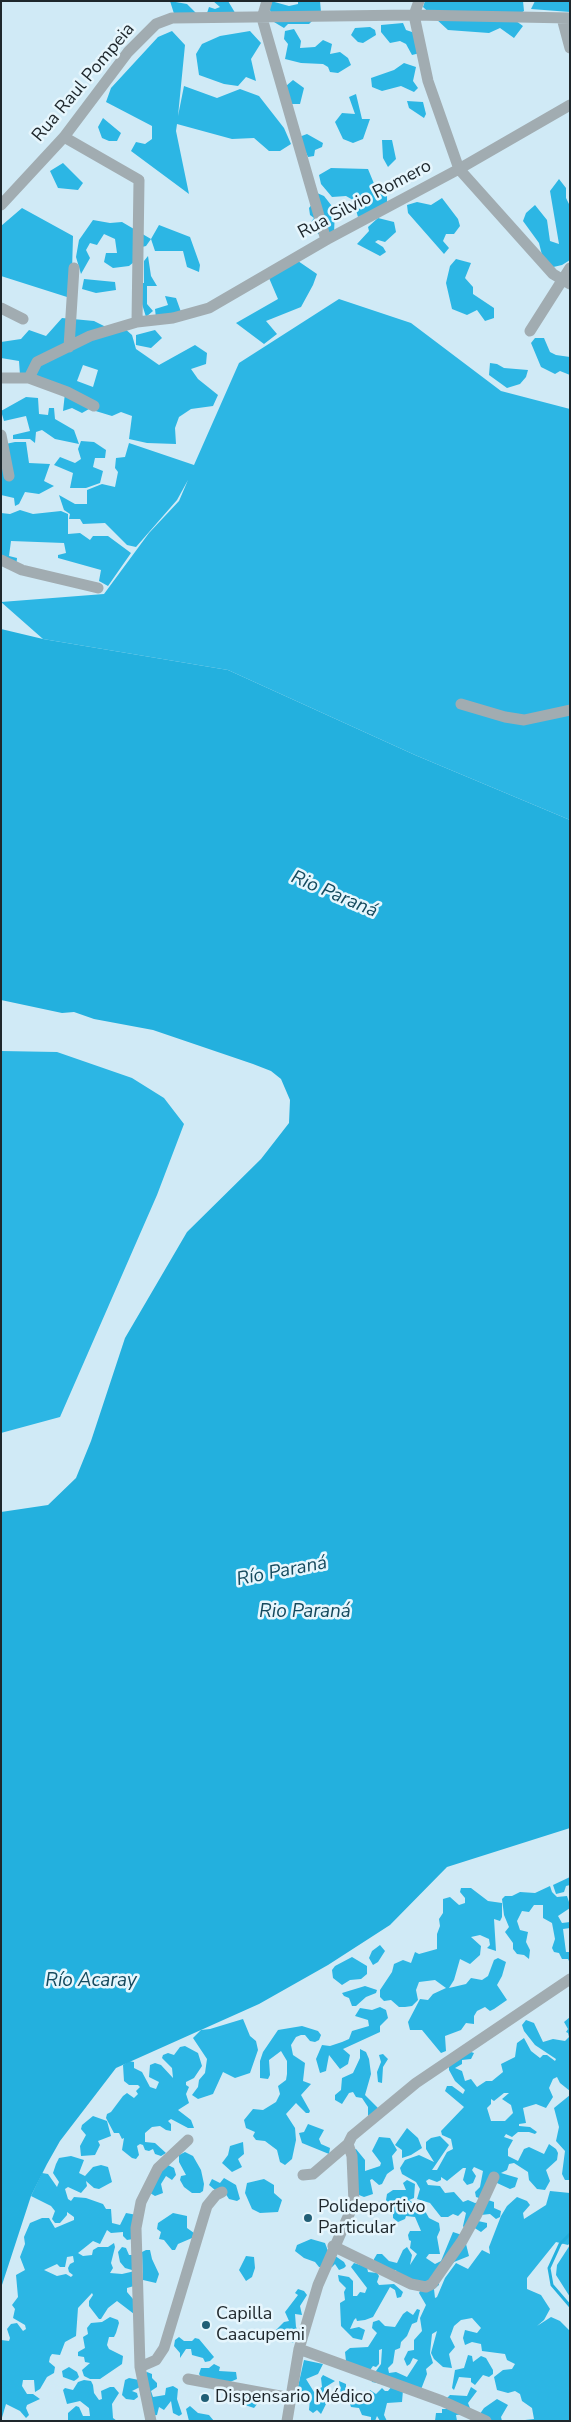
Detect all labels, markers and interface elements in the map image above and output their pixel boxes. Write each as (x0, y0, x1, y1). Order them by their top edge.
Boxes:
street label: Rua Raul Pompeia (28, 19, 140, 147)
street label: Rua Silvio Romero (295, 156, 435, 244)
water label: Rio Paraná (287, 867, 381, 923)
water label: Río Paraná (235, 1552, 329, 1592)
water label: Rio Paraná (259, 1601, 351, 1623)
water label: Río Acaray (45, 1970, 137, 1992)
place label: Polideportivo Particular (318, 2197, 426, 2240)
marker: Polideportivo Particular (302, 2212, 314, 2224)
place label: Capilla Caacupemi (216, 2304, 305, 2346)
marker: Capilla Caacupemi (200, 2319, 212, 2331)
place label: Dispensario Médico (215, 2387, 373, 2409)
marker: Dispensario Médico (199, 2392, 211, 2404)

